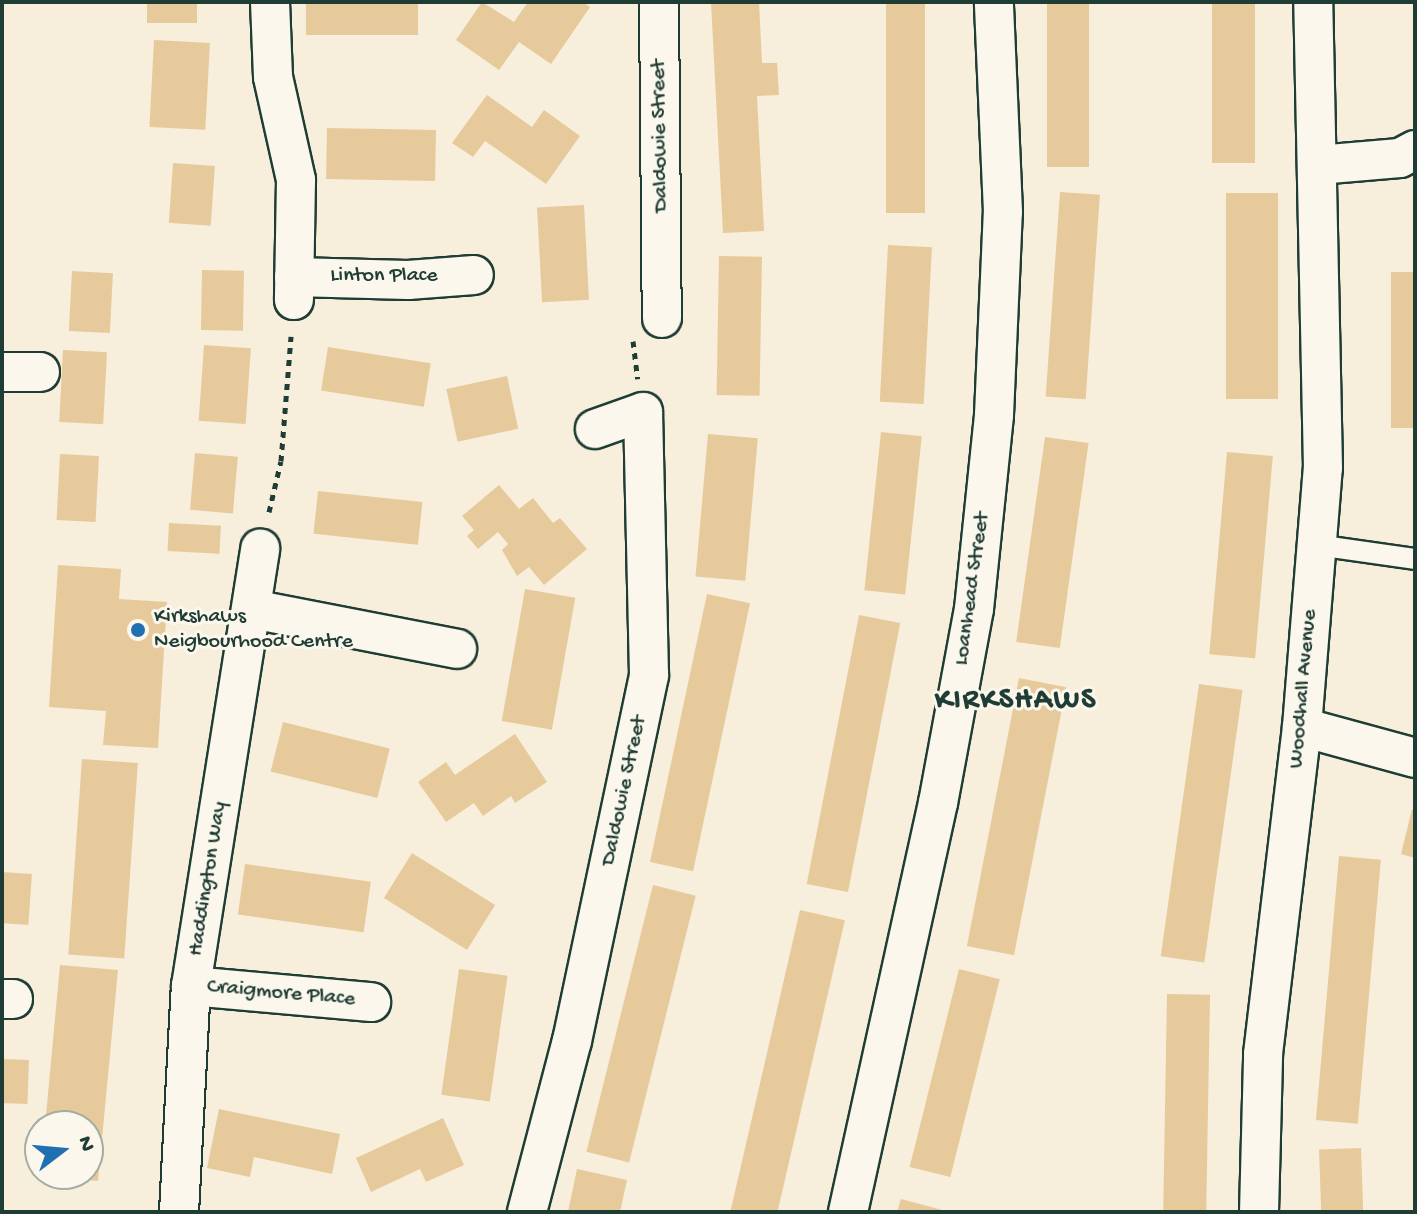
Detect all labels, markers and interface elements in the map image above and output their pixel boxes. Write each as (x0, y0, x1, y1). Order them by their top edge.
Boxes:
street label: Daldowie Street (646, 59, 676, 213)
street label: Linton Place (330, 264, 438, 290)
street label: Loanhead Street (949, 511, 997, 667)
place label: Kirkshaws Neigbourhood Centre (154, 604, 353, 656)
street label: Woodhall Avenue (1284, 608, 1324, 770)
marker: Kirkshaws Neigbourhood Centre (129, 621, 147, 639)
district label: KIRKSHAWS (935, 684, 1097, 720)
street label: Daldowie Street (596, 714, 654, 868)
street label: Haddington Way (184, 800, 234, 958)
street label: Craigmore Place (206, 974, 356, 1014)
north arrow (24, 1110, 104, 1190)
text: N (71, 1133, 100, 1154)

